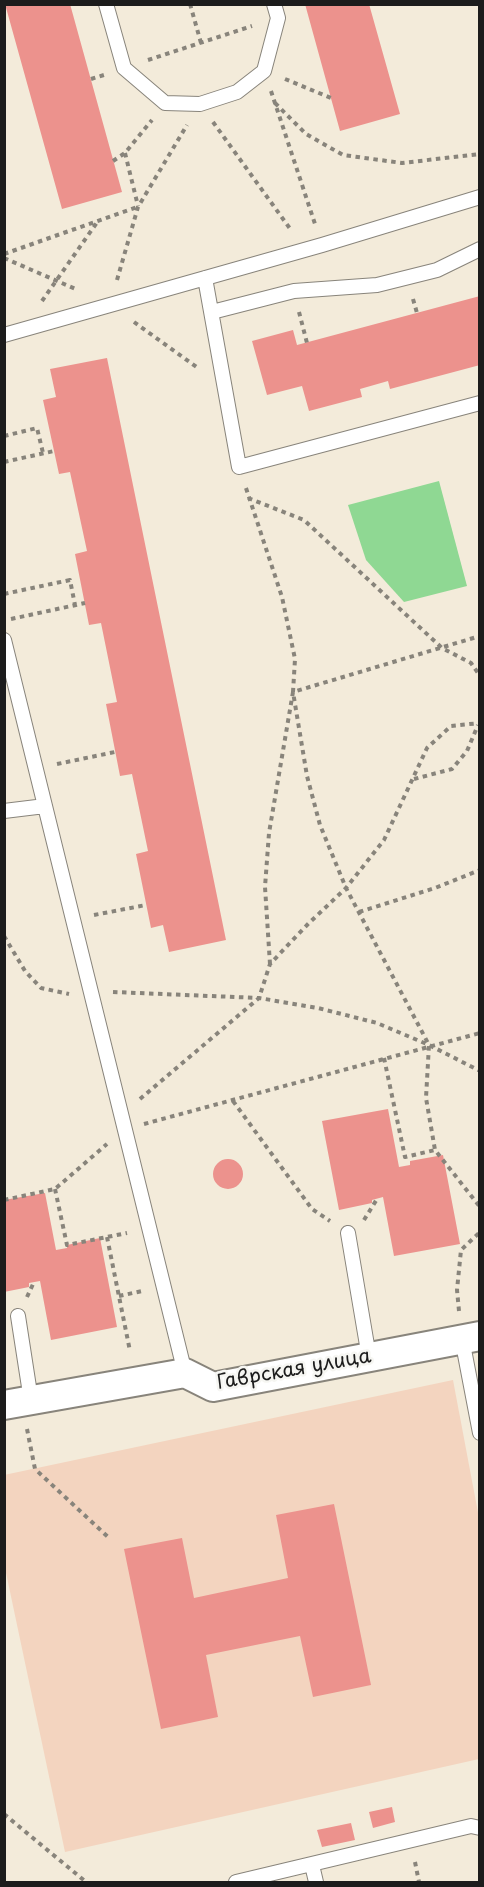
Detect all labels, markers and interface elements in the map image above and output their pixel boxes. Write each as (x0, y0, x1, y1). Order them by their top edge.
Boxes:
street label: Гаврская улица (215, 1345, 373, 1395)

